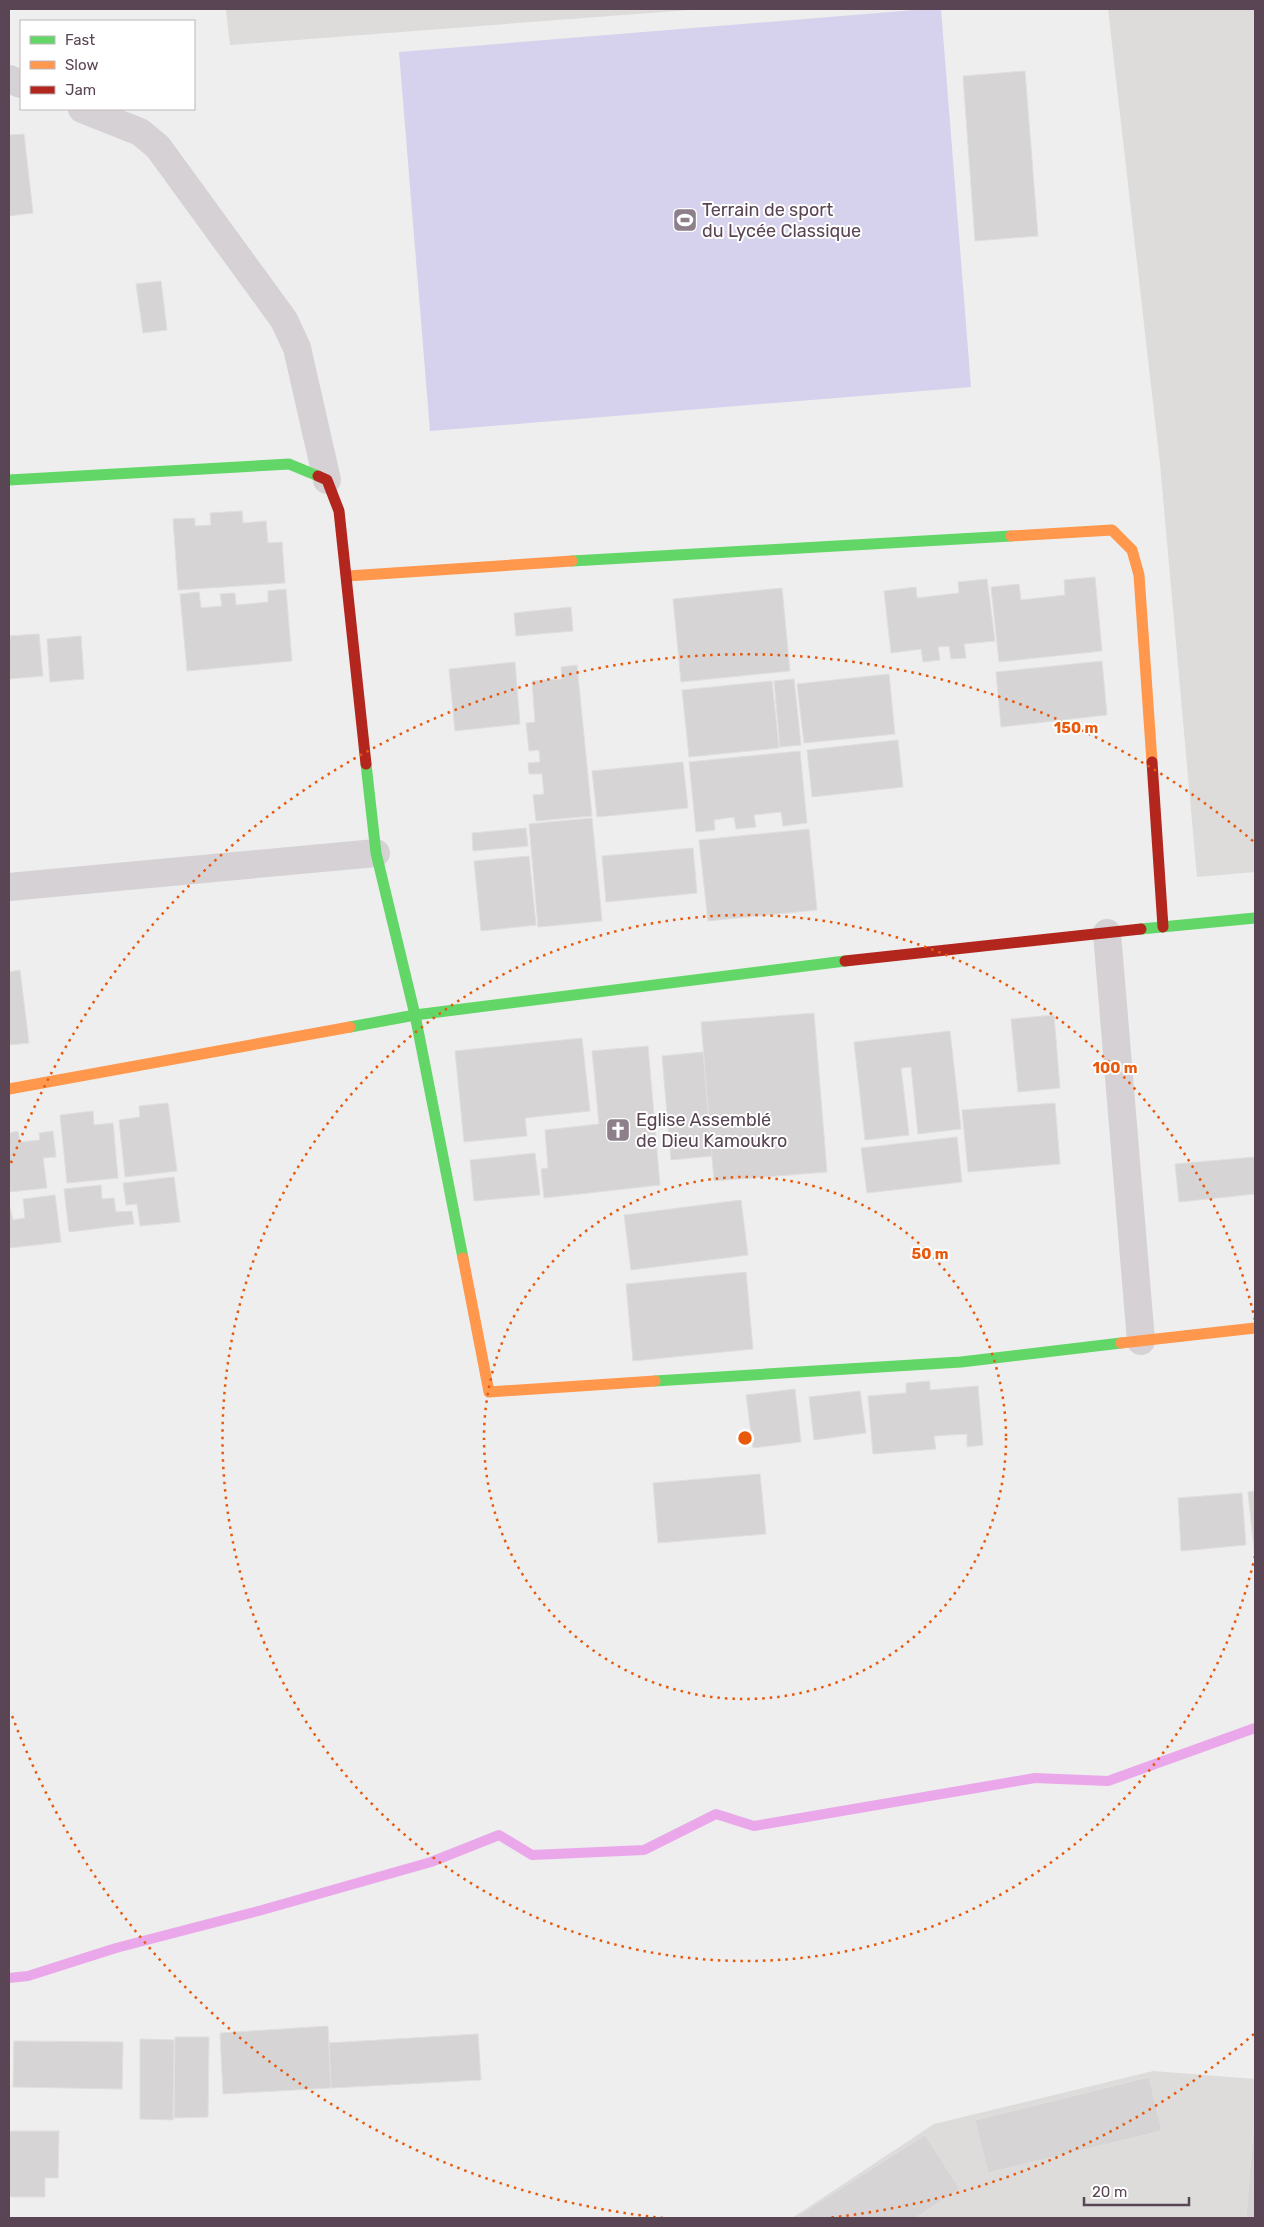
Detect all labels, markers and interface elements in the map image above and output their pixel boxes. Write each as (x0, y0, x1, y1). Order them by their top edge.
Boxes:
legend (20, 20, 195, 110)
text: Fast (65, 31, 95, 49)
text: Slow (65, 56, 98, 74)
text: Jam (65, 81, 96, 99)
place label: Terrain de sport du Lycée Classique (702, 199, 861, 242)
sports icon: Terrain de sport du Lycée Classique (672, 207, 698, 233)
text: 150 m (1054, 719, 1098, 737)
text: 100 m (1093, 1059, 1137, 1077)
place label: Eglise Assemblé de Dieu Kamoukro (636, 1109, 787, 1152)
church icon: Eglise Assemblé de Dieu Kamoukro (605, 1117, 631, 1143)
text: 50 m (912, 1245, 948, 1263)
centre of rings (736, 1429, 754, 1447)
scale bar (1084, 2174, 1189, 2206)
text: 20 m (1092, 2183, 1127, 2201)

